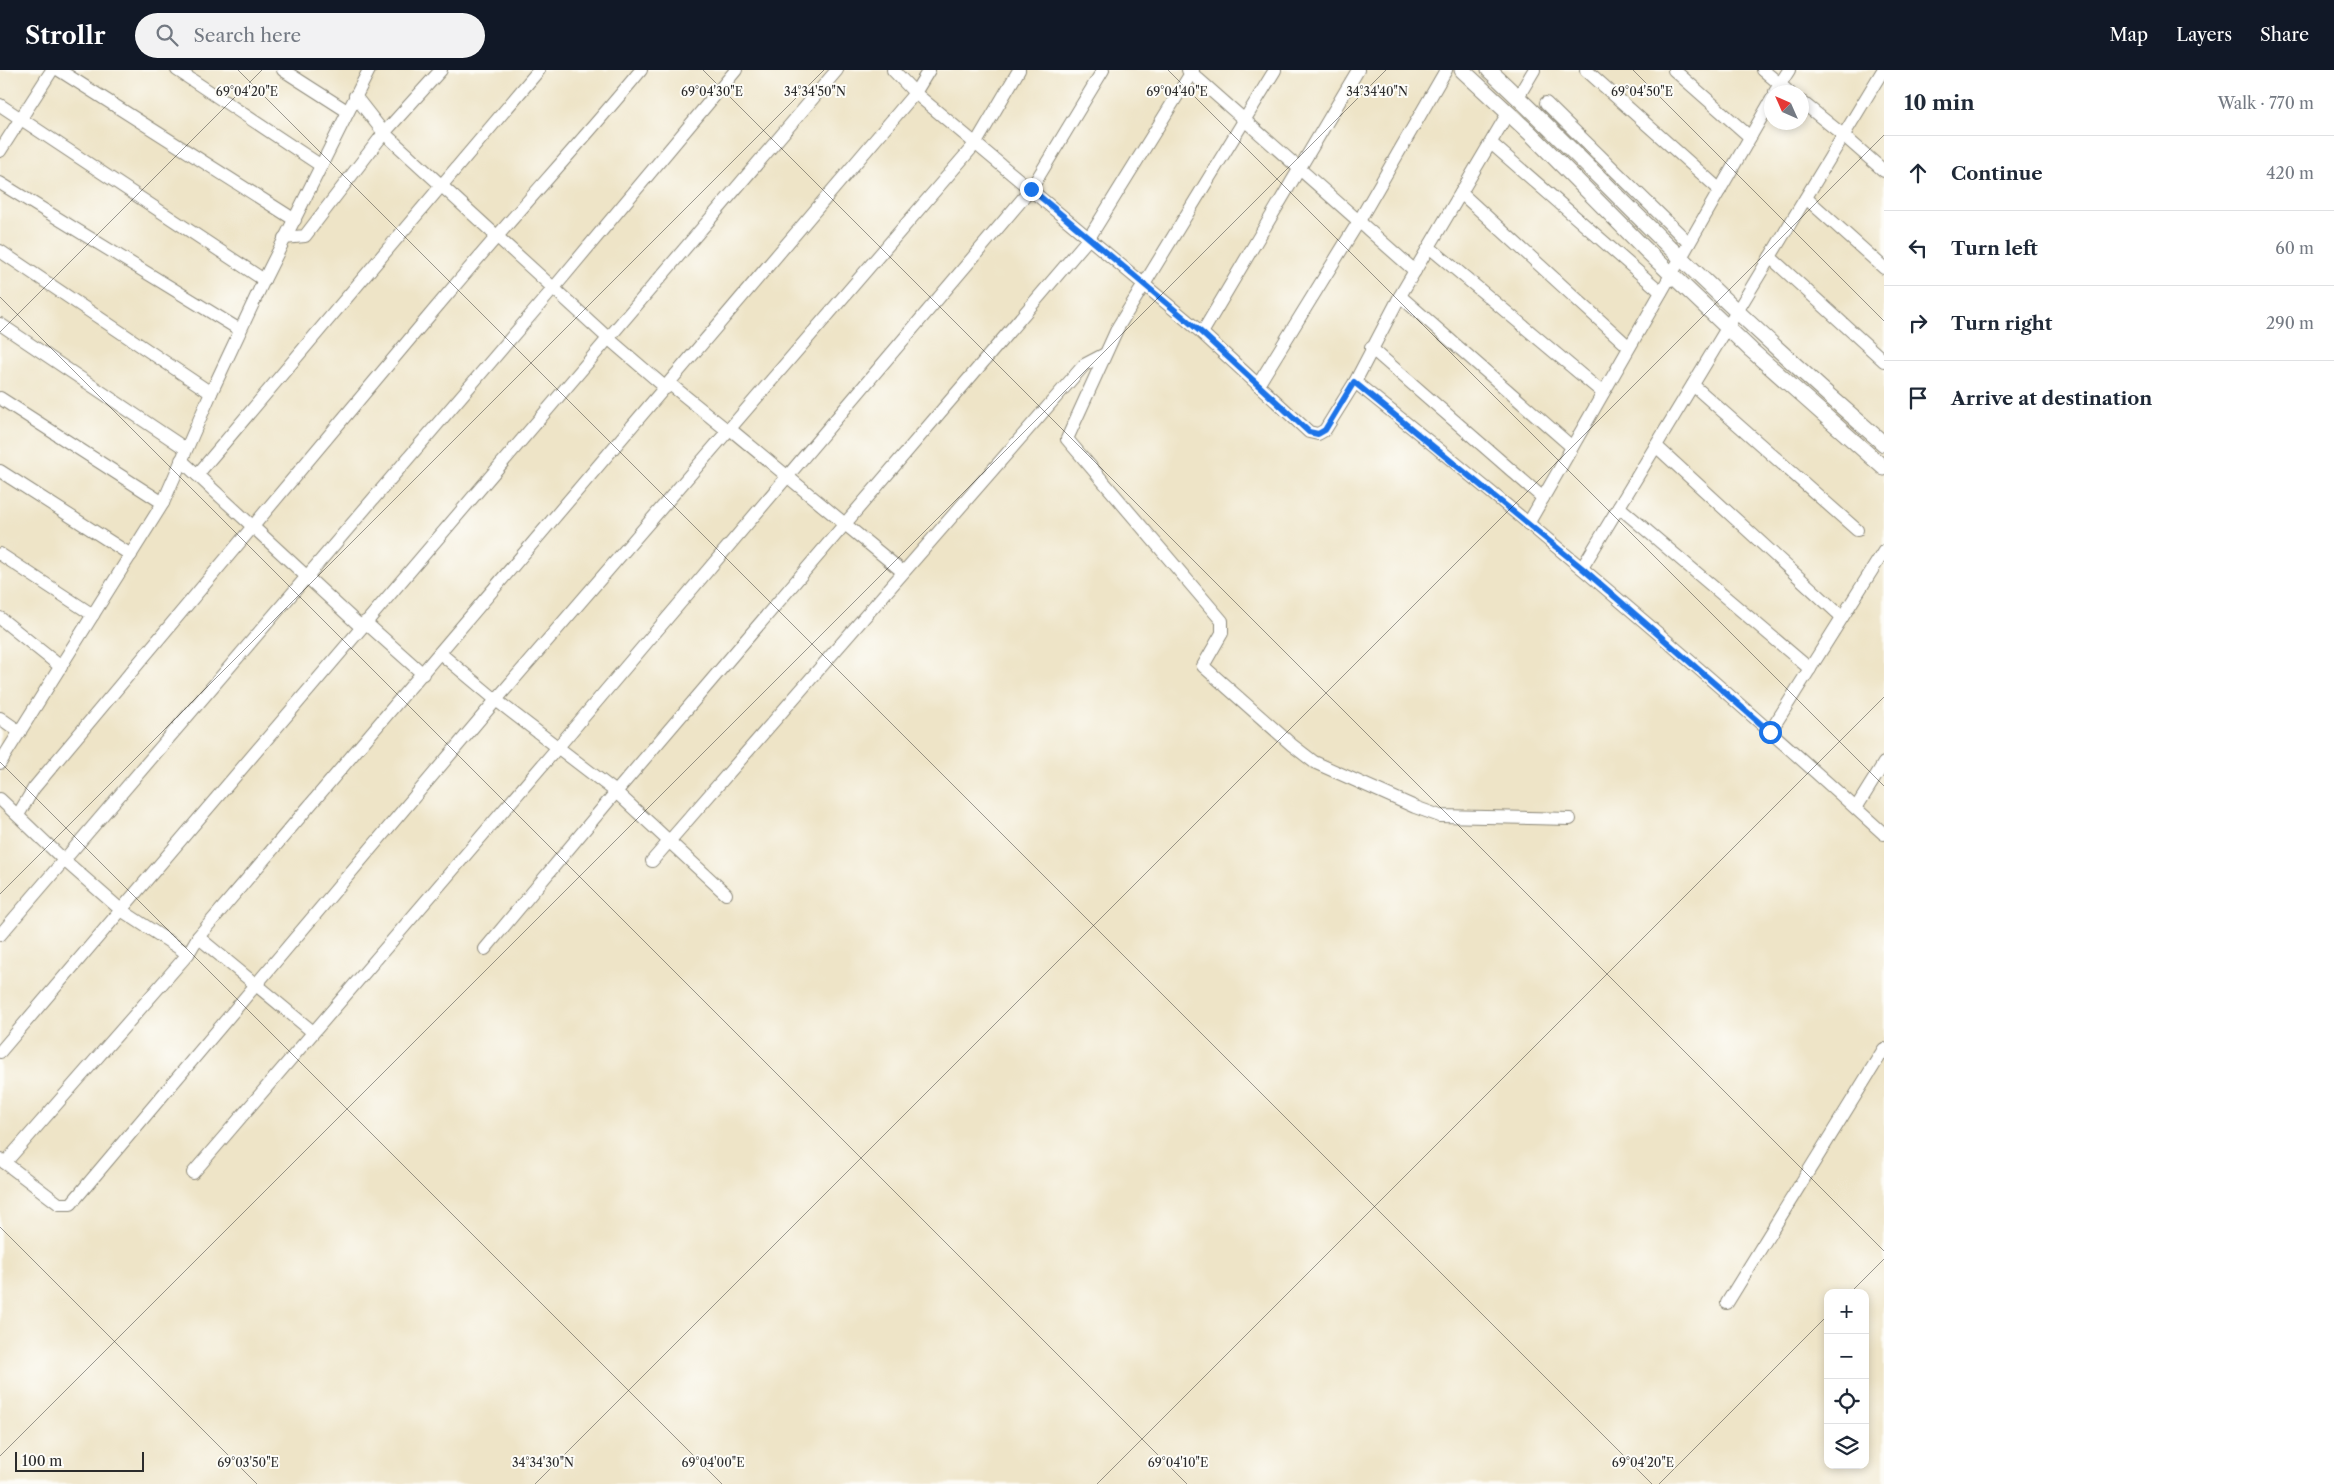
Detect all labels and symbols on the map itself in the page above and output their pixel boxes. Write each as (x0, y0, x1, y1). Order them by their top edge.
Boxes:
text: 69°04'20"E (216, 84, 278, 99)
text: 69°04'30"E (681, 84, 743, 99)
text: 34°34'50"N (784, 84, 846, 99)
text: 69°04'40"E (1146, 84, 1208, 99)
text: 34°34'40"N (1346, 84, 1408, 99)
text: 69°04'50"E (1611, 84, 1673, 99)
north arrow (1764, 85, 1809, 130)
route end (1020, 178, 1043, 201)
route start (1759, 721, 1782, 744)
scale bar (15, 1449, 144, 1472)
text: 69°03'50"E (217, 1455, 279, 1470)
text: 34°34'30"N (512, 1455, 574, 1470)
text: 69°04'00"E (682, 1455, 744, 1470)
text: 69°04'10"E (1148, 1455, 1208, 1470)
text: 69°04'20"E (1612, 1455, 1674, 1470)

